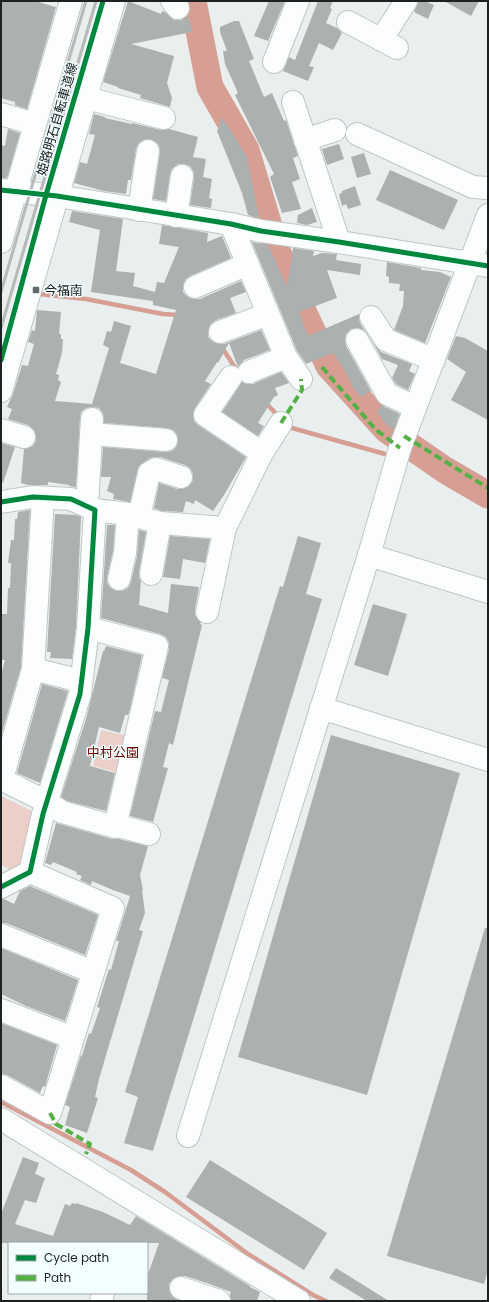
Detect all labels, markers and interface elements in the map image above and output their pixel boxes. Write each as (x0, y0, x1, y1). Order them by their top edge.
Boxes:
street label: 姫路明石自転車道線 (32, 60, 82, 178)
place label: 今福南 (44, 281, 83, 300)
marker: 今福南 (31, 285, 41, 295)
park label: 中村公園 (87, 743, 139, 762)
legend (8, 1242, 148, 1294)
text: Cycle path (44, 1249, 109, 1266)
text: Path (44, 1269, 71, 1286)

